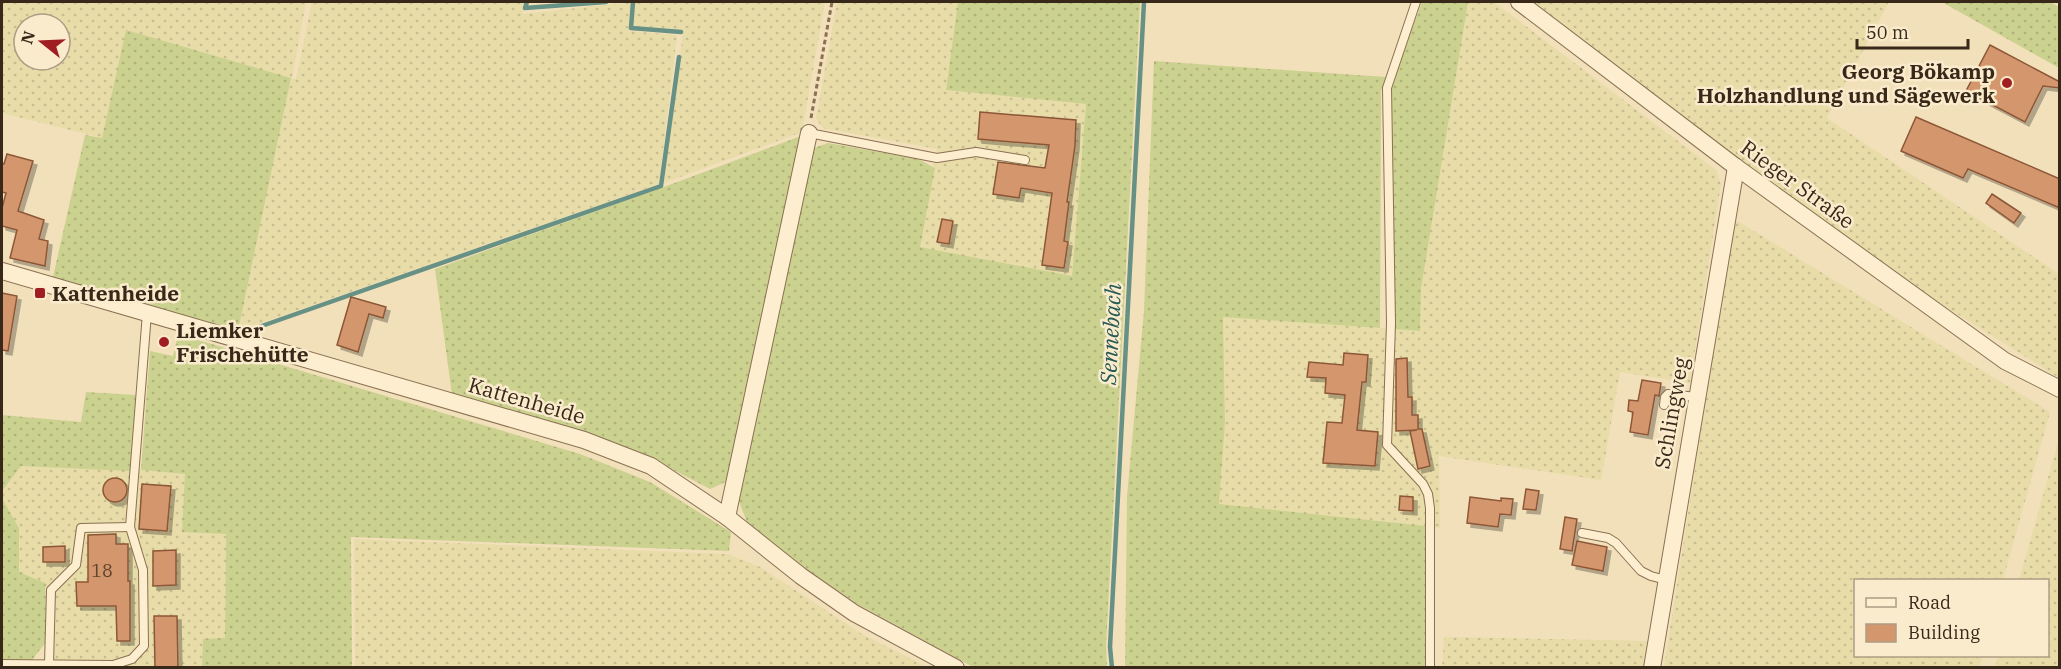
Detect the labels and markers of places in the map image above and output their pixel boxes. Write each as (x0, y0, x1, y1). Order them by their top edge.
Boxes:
place label: Georg Bökamp Holzhandlung und Sägewerk (1697, 57, 1995, 109)
marker: Georg Bökamp Holzhandlung und Sägewerk (2000, 76, 2014, 90)
place label: Kattenheide (52, 279, 179, 307)
marker: Kattenheide (33, 286, 47, 300)
place label: Liemker Frischehütte (176, 316, 309, 368)
marker: Liemker Frischehütte (157, 335, 171, 349)

